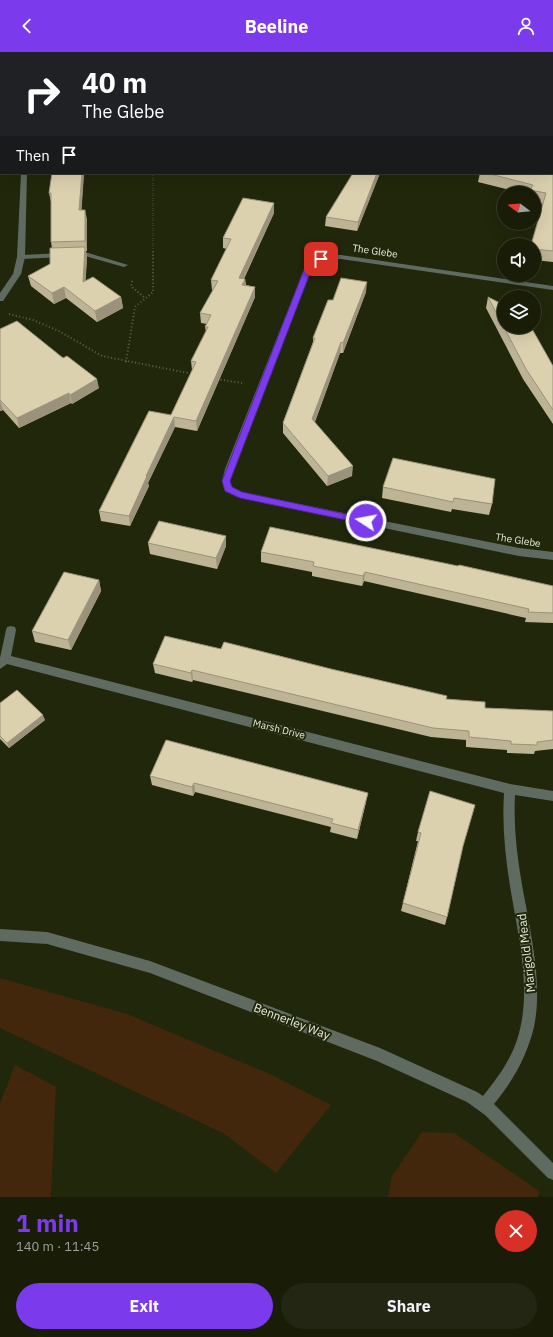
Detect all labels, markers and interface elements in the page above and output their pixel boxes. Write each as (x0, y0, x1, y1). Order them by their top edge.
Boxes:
icon: back (16, 15, 38, 37)
text: Beeline (245, 15, 308, 38)
icon: person (515, 15, 537, 37)
text: 40 m (82, 64, 147, 101)
icon: right (16, 68, 68, 120)
text: The Glebe (82, 100, 164, 123)
icon: arrive (58, 144, 80, 166)
text: Then (16, 146, 50, 165)
north arrow (497, 186, 541, 230)
map controls (497, 186, 541, 334)
button: sound (497, 238, 541, 282)
street label: The Glebe (351, 241, 399, 261)
pin (304, 242, 338, 276)
icon: arrive (310, 248, 332, 270)
button: layers (497, 290, 541, 334)
position arrow (345, 500, 387, 542)
street label: The Glebe (494, 530, 542, 550)
street label: Marsh Drive (252, 716, 307, 742)
street label: Marigold Mead (514, 913, 538, 993)
street label: Bennerley Way (252, 1000, 332, 1042)
text: 1 min (16, 1207, 79, 1239)
button: close (495, 1210, 537, 1252)
text: 140 m · 11:45 (16, 1238, 99, 1255)
button: Exit (16, 1283, 273, 1329)
button: Share (281, 1283, 537, 1329)

